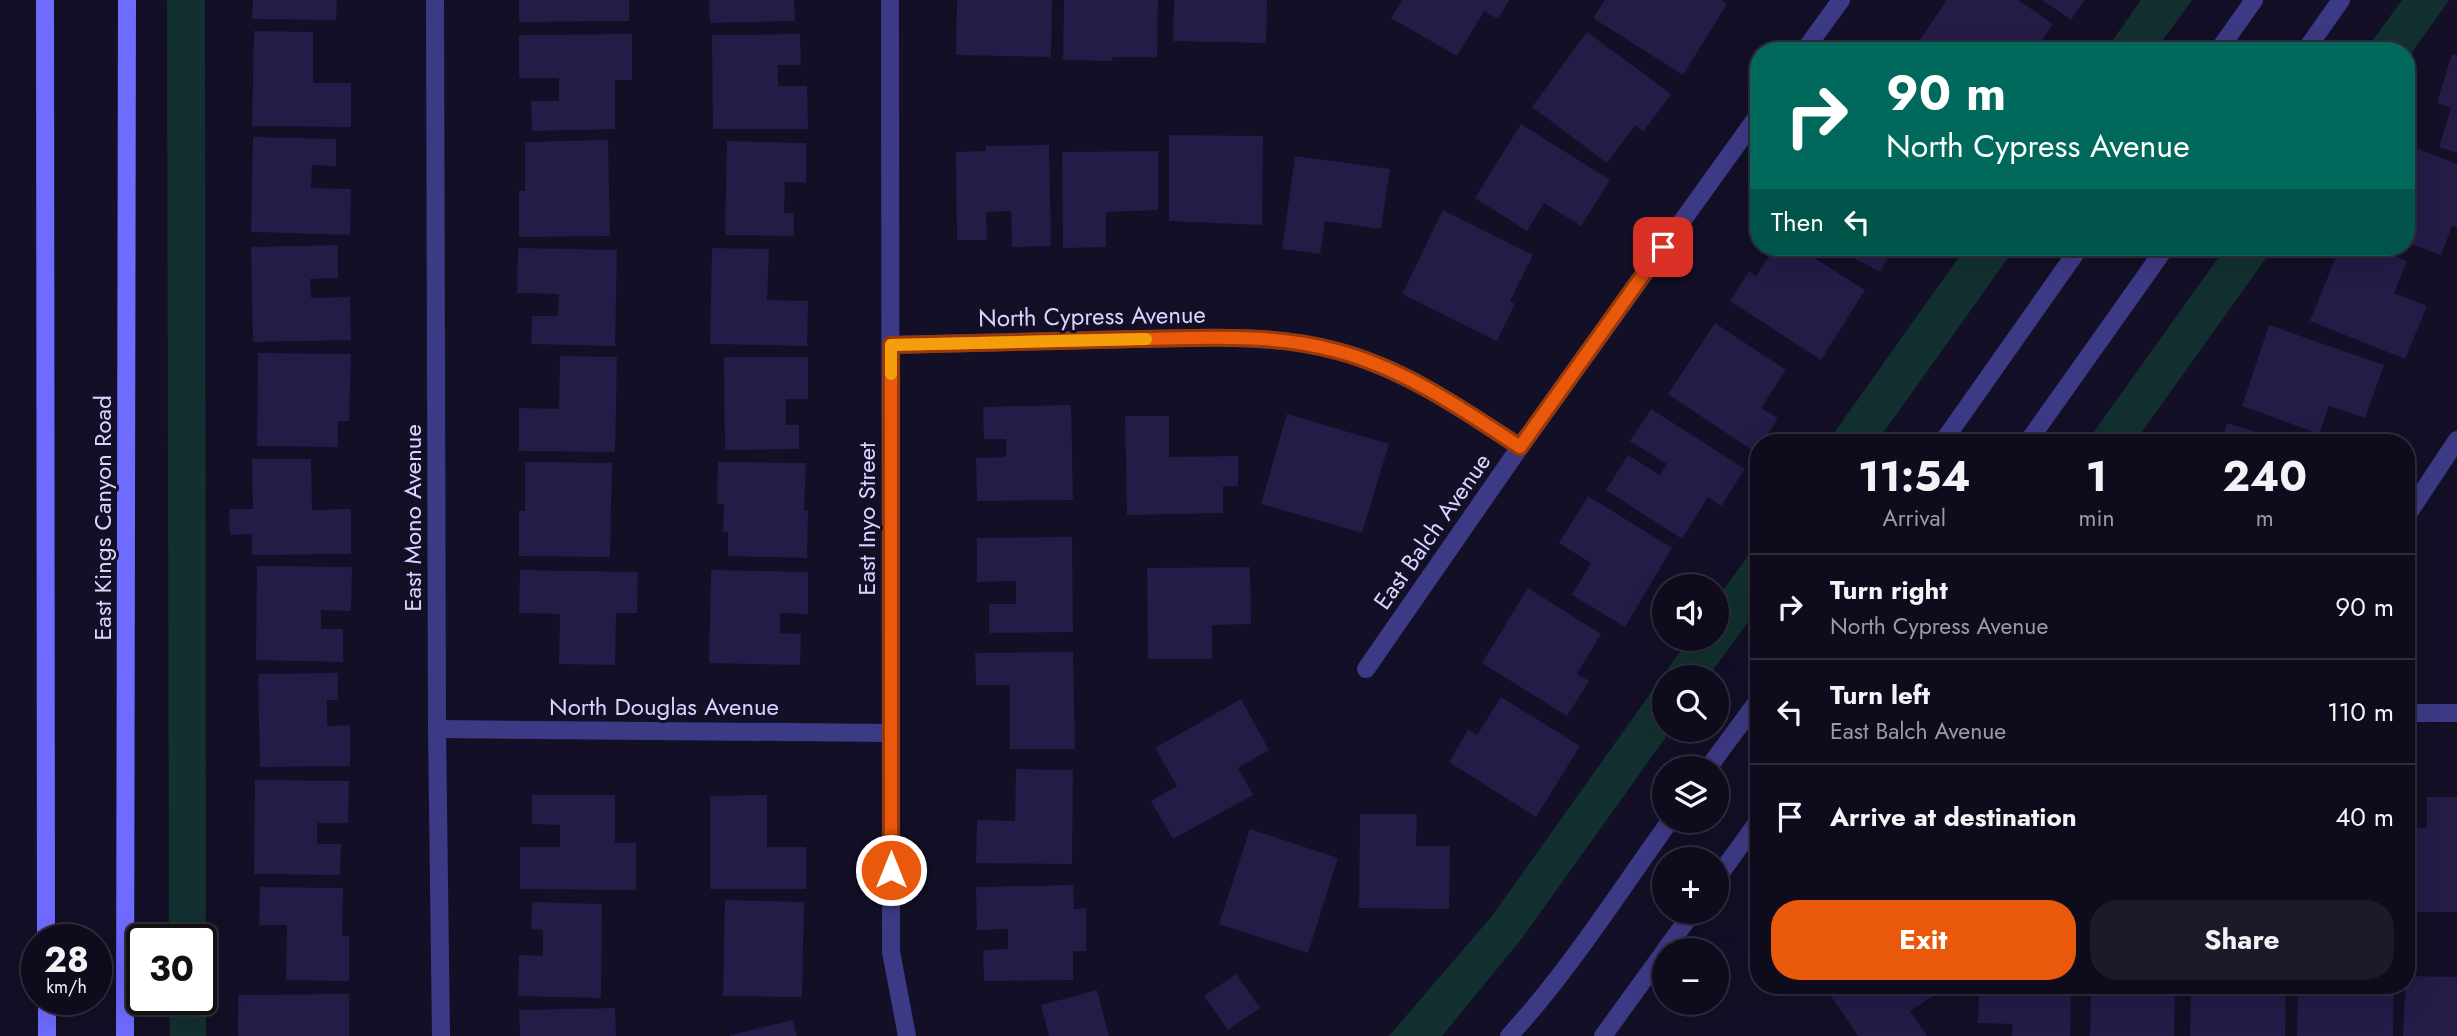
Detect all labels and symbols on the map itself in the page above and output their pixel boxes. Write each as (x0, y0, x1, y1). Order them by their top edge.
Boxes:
pin (1633, 217, 1693, 277)
street label: North Cypress Avenue (978, 297, 1206, 335)
street label: East Kings Canyon Road (85, 395, 120, 641)
street label: East Mono Avenue (395, 424, 430, 612)
street label: East Inyo Street (849, 442, 884, 596)
street label: East Balch Avenue (1365, 446, 1499, 616)
street label: North Douglas Avenue (549, 689, 779, 724)
position arrow (854, 833, 928, 907)
speed limit sign: 30 (126, 924, 217, 1015)

